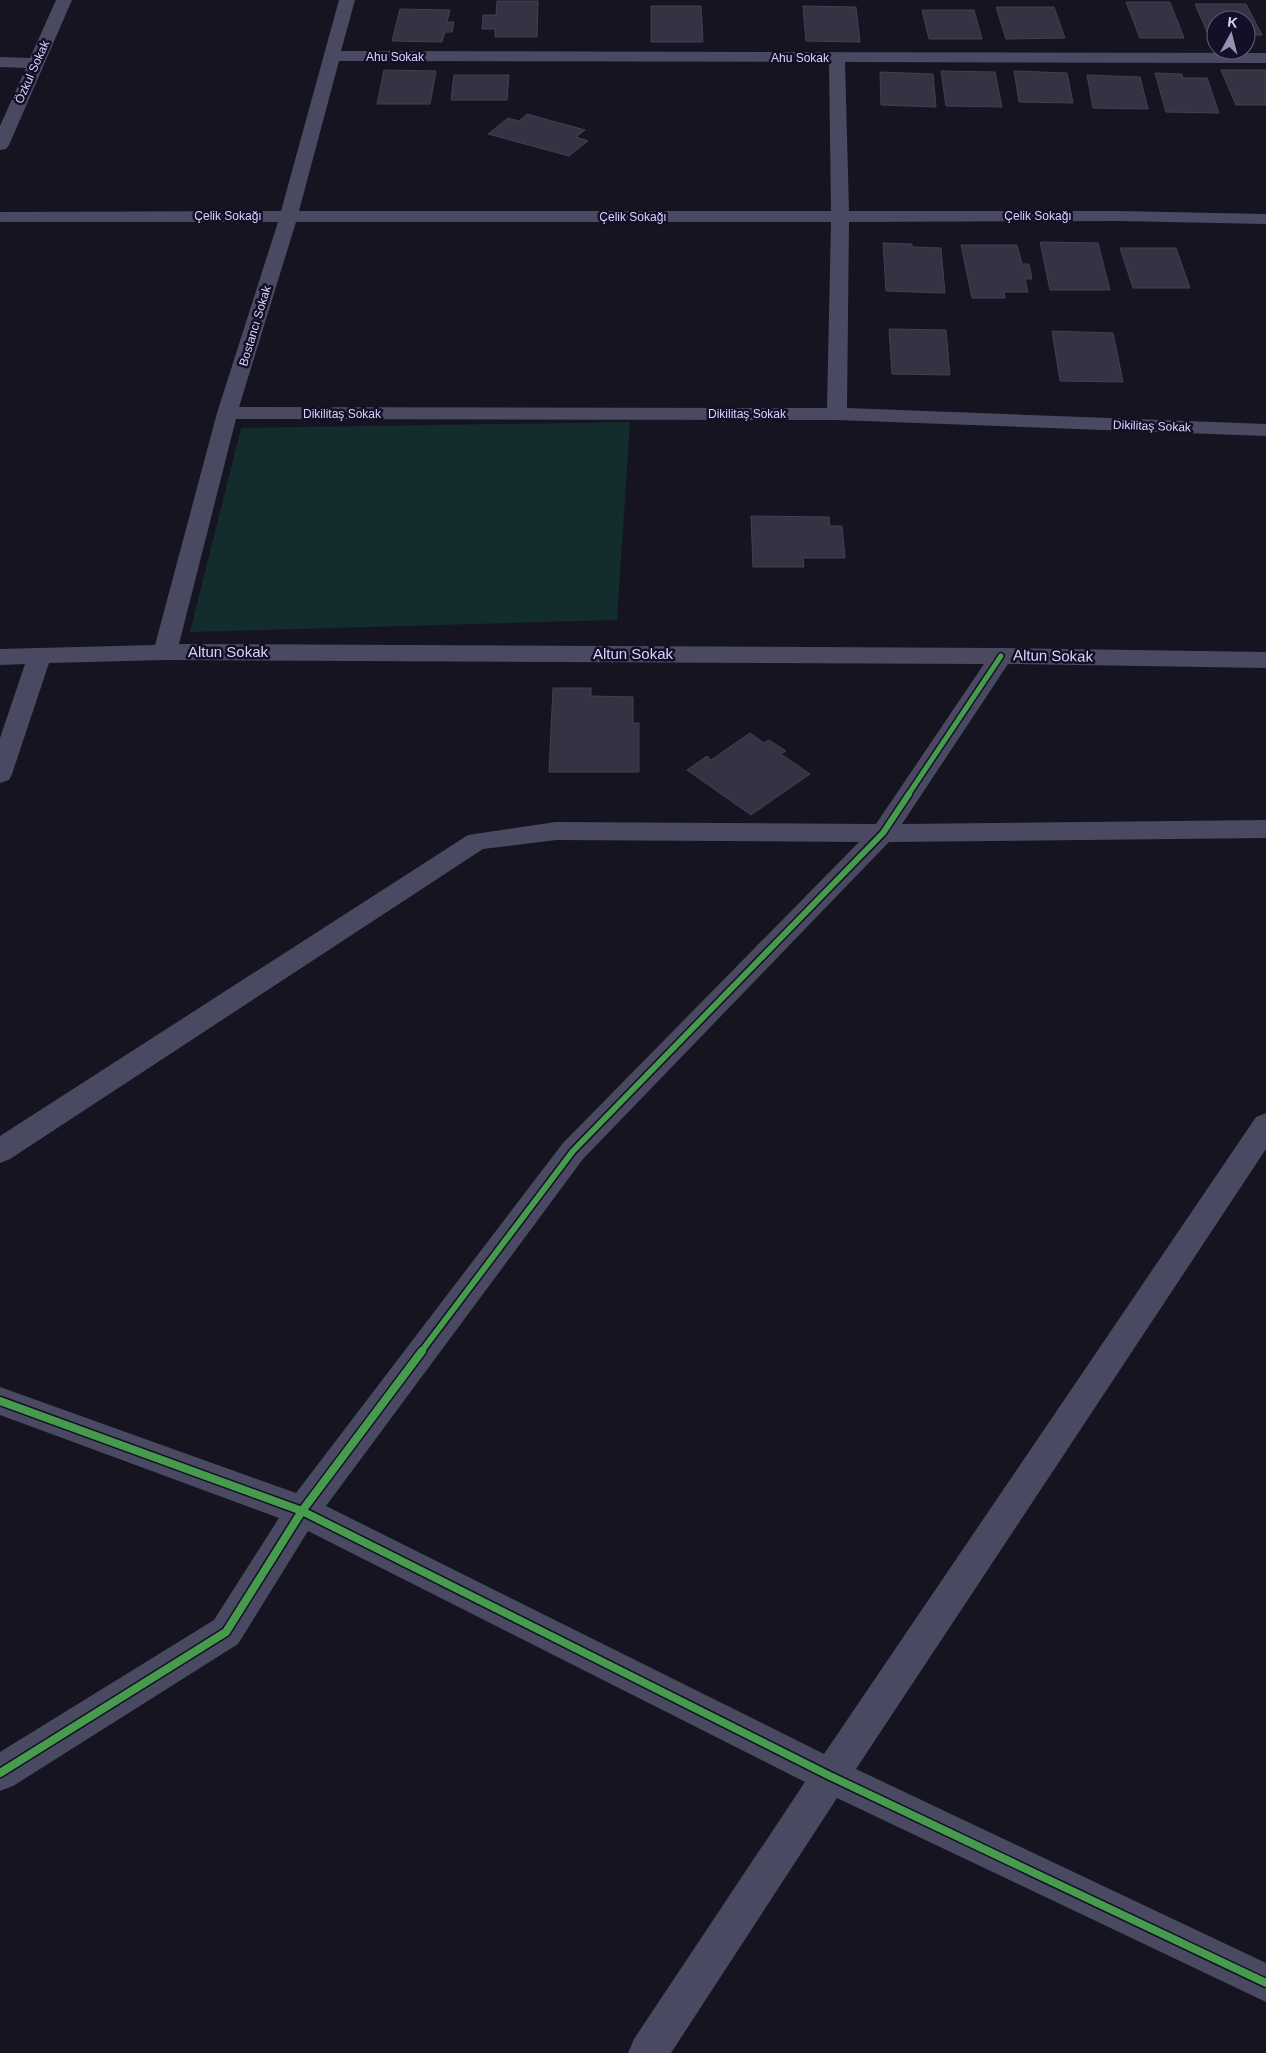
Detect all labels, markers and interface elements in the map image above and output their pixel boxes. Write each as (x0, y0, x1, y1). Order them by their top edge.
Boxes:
north arrow (1206, 10, 1256, 60)
text: K (1227, 14, 1239, 31)
street label: Özkul Sokak (12, 37, 53, 106)
street label: Ahu Sokak (366, 50, 425, 64)
street label: Ahu Sokak (771, 51, 830, 65)
street label: Çelik Sokağı (194, 209, 262, 223)
street label: Çelik Sokağı (1004, 209, 1072, 223)
street label: Çelik Sokağı (599, 210, 667, 224)
street label: Bostancı Sokak (236, 283, 274, 368)
street label: Dikilitaş Sokak (303, 407, 382, 421)
street label: Dikilitaş Sokak (708, 407, 787, 421)
street label: Dikilitaş Sokak (1113, 418, 1192, 434)
street label: Altun Sokak (188, 643, 269, 660)
street label: Altun Sokak (593, 645, 674, 662)
street label: Altun Sokak (1013, 646, 1094, 665)

